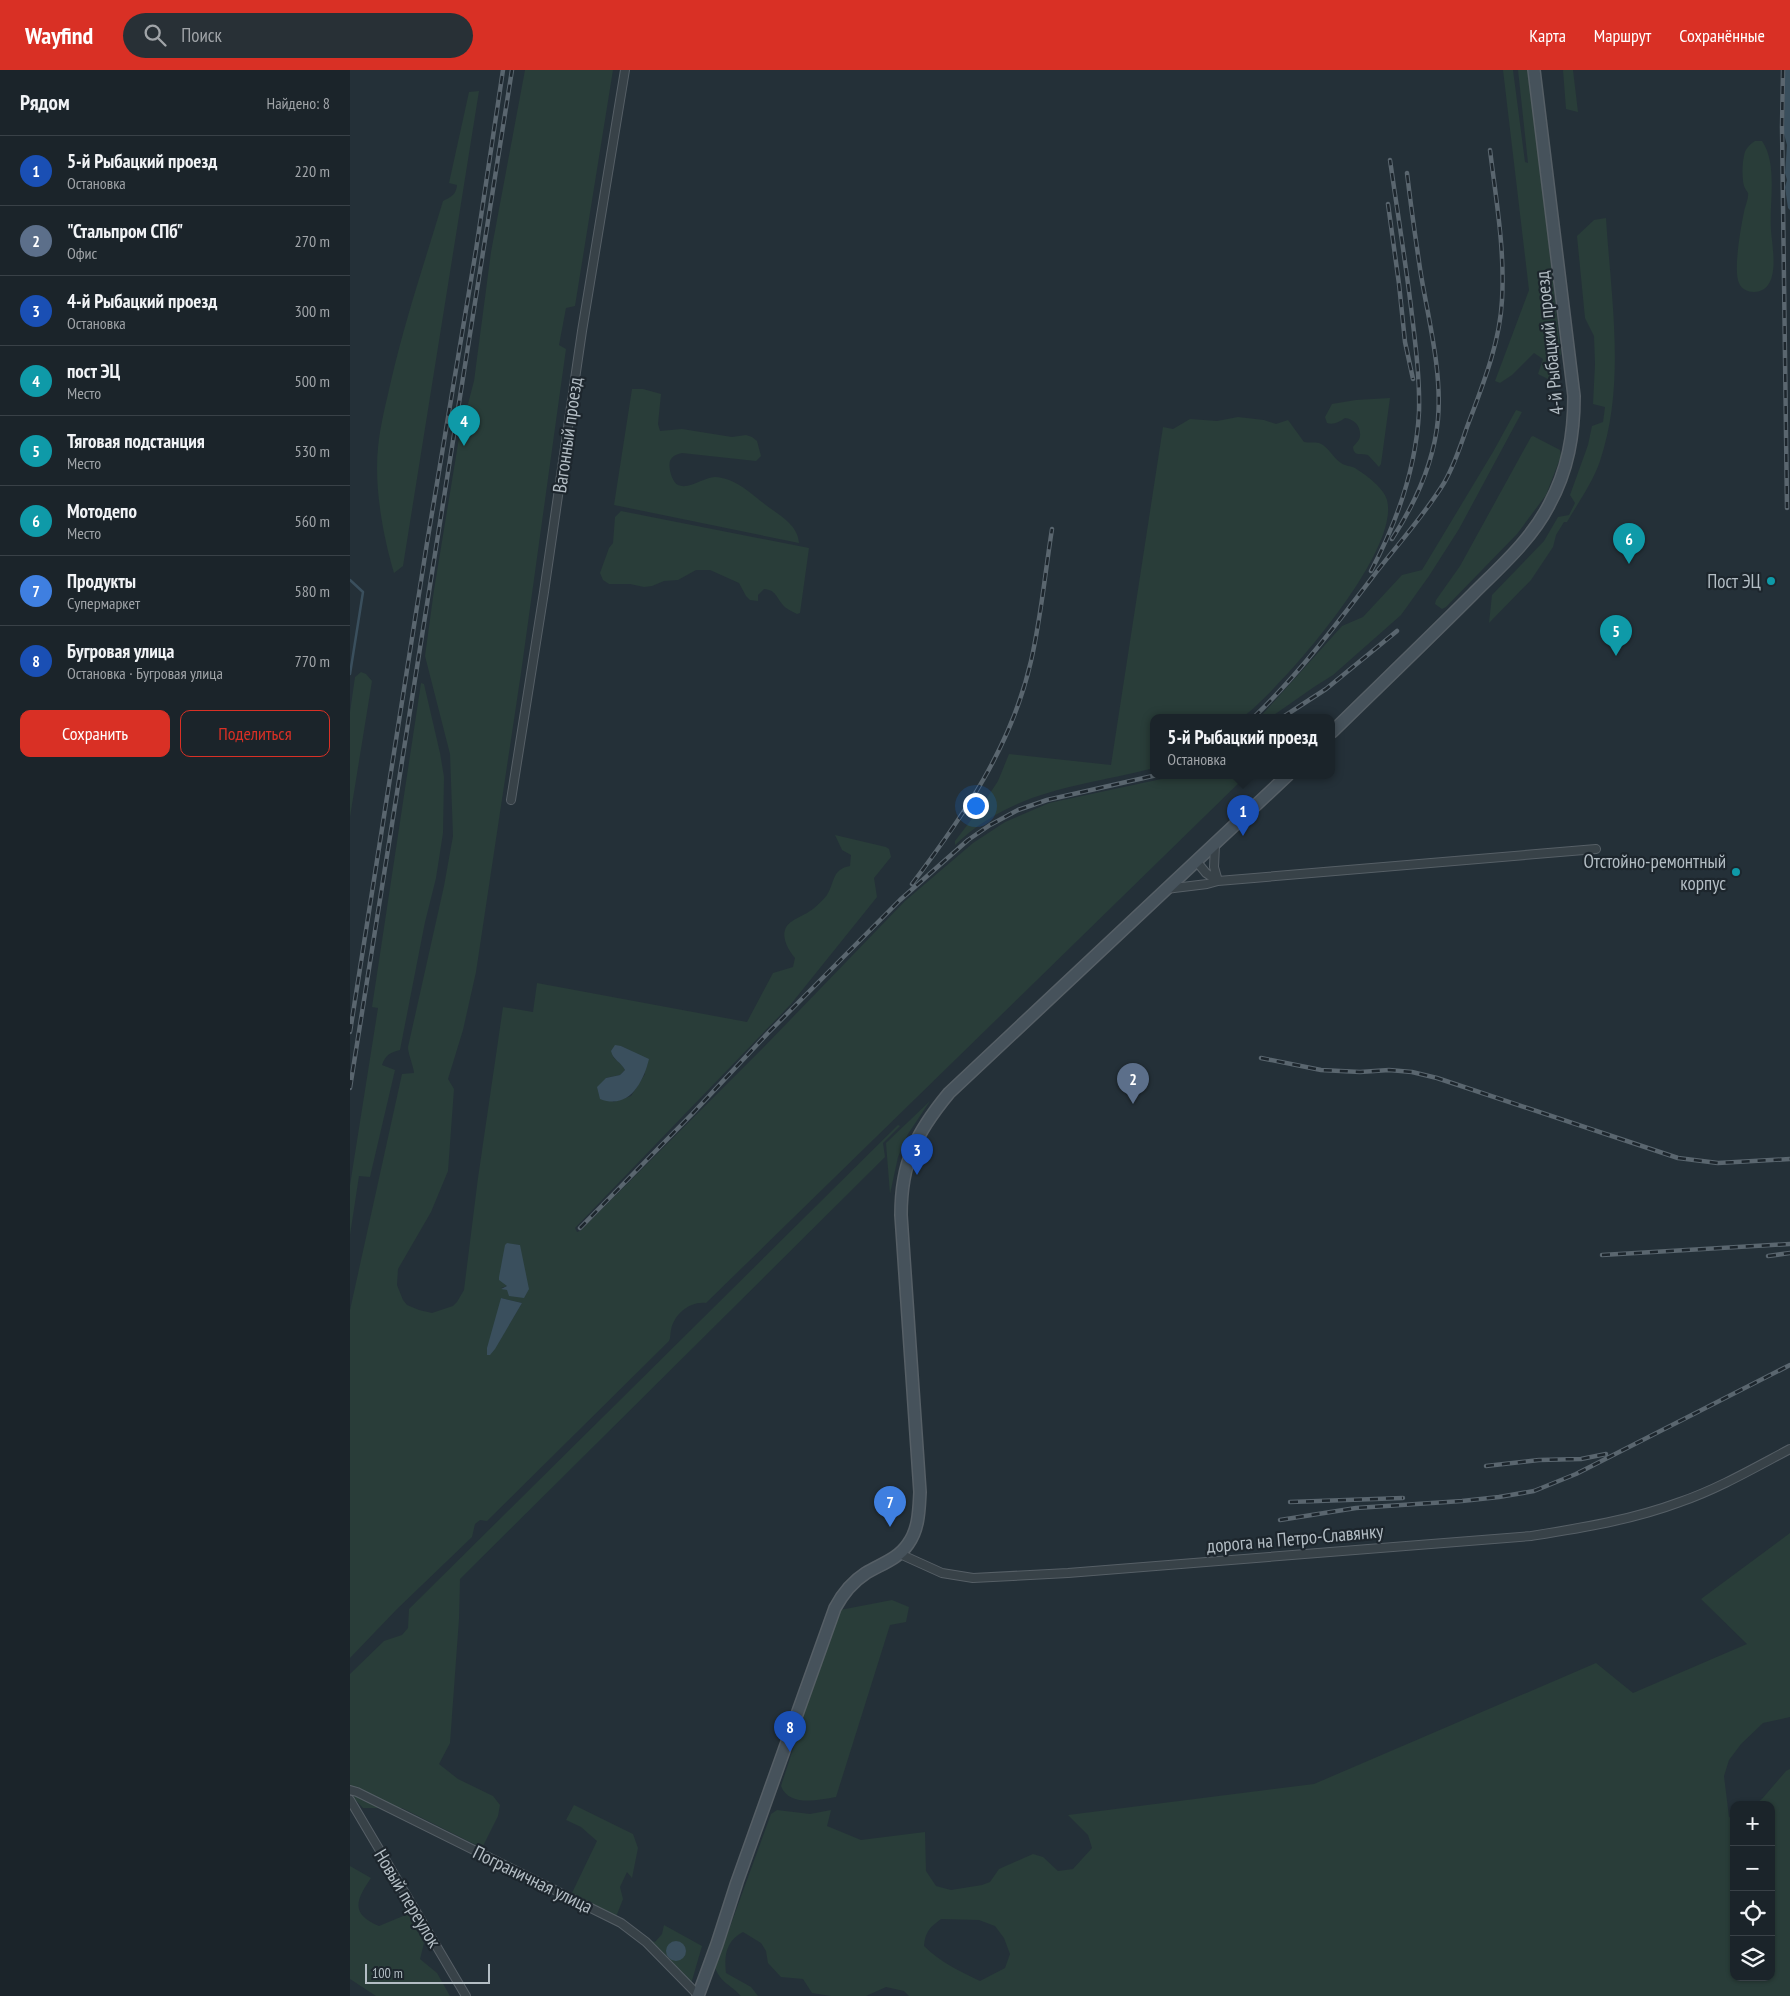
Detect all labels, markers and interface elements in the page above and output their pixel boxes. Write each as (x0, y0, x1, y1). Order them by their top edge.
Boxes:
search box (123, 13, 473, 58)
text: Wayfind (25, 20, 93, 51)
icon: search (141, 21, 169, 49)
text: Поиск (181, 23, 222, 47)
text: Карта (1529, 24, 1566, 47)
text: Маршрут (1594, 24, 1651, 47)
text: Сохранённые (1679, 24, 1765, 47)
text: Рядом (20, 89, 70, 116)
text: Найдено: 8 (267, 93, 330, 113)
text: 5-й Рыбацкий проезд (67, 149, 217, 173)
text: 1 (32, 161, 40, 181)
text: 220 m (295, 161, 330, 181)
text: Остановка (67, 173, 126, 193)
text: "Стальпром СПб" (67, 219, 183, 243)
text: 2 (32, 231, 40, 251)
text: 270 m (295, 231, 330, 251)
text: Офис (67, 243, 97, 263)
street label: 4-й Рыбацкий проезд (1529, 269, 1568, 416)
text: 4-й Рыбацкий проезд (67, 289, 217, 313)
text: 3 (32, 301, 40, 321)
text: 300 m (295, 301, 330, 321)
text: Остановка (67, 313, 126, 333)
text: пост ЭЦ (67, 359, 120, 383)
text: 4 (32, 371, 40, 391)
text: 500 m (295, 371, 330, 391)
street label: Вагонный проезд (547, 375, 587, 494)
text: Место (67, 383, 101, 403)
pin: 4 (448, 405, 480, 446)
text: Тяговая подстанция (67, 429, 205, 453)
text: 5 (32, 441, 40, 461)
text: 530 m (295, 441, 330, 461)
text: Место (67, 453, 101, 473)
text: Мотодепо (67, 499, 137, 523)
text: 6 (32, 511, 40, 531)
text: 560 m (295, 511, 330, 531)
text: Место (67, 523, 101, 543)
pin: 6 (1613, 523, 1645, 564)
text: Продукты (67, 569, 136, 593)
place label: Пост ЭЦ (1707, 569, 1762, 593)
marker: Пост ЭЦ (1765, 575, 1777, 587)
text: 7 (32, 581, 40, 601)
text: 580 m (295, 581, 330, 601)
text: Супермаркет (67, 593, 140, 613)
pin: 5 (1600, 615, 1632, 656)
text: Бугровая улица (67, 639, 174, 663)
text: 8 (32, 651, 40, 671)
text: 770 m (295, 651, 330, 671)
text: Остановка · Бугровая улица (67, 663, 223, 683)
button: Сохранить (20, 710, 170, 757)
button: Поделиться (180, 710, 330, 757)
popup (1150, 714, 1335, 779)
text: 5-й Рыбацкий проезд (1167, 725, 1318, 749)
text: Остановка (1167, 749, 1226, 769)
your location (963, 793, 989, 819)
pin: 1 (1227, 795, 1259, 836)
place label: Отстойно-ремонтный корпус (1583, 849, 1726, 895)
marker: Отстойно-ремонтный корпус (1730, 866, 1742, 878)
pin: 2 (1117, 1063, 1149, 1104)
pin: 3 (901, 1134, 933, 1175)
pin: 7 (874, 1486, 906, 1527)
street label: дорога на Петро-Славянку (1206, 1518, 1385, 1558)
pin: 8 (774, 1711, 806, 1752)
map controls (1730, 1801, 1775, 1981)
button: + (1730, 1801, 1775, 1846)
street label: Пограничная улица (469, 1840, 597, 1918)
street label: Новый переулок (369, 1844, 447, 1952)
button: − (1730, 1846, 1775, 1891)
button: locate (1730, 1891, 1775, 1936)
button: layers (1730, 1936, 1775, 1981)
scale bar (365, 1961, 490, 1984)
text: 100 m (372, 1964, 403, 1982)

